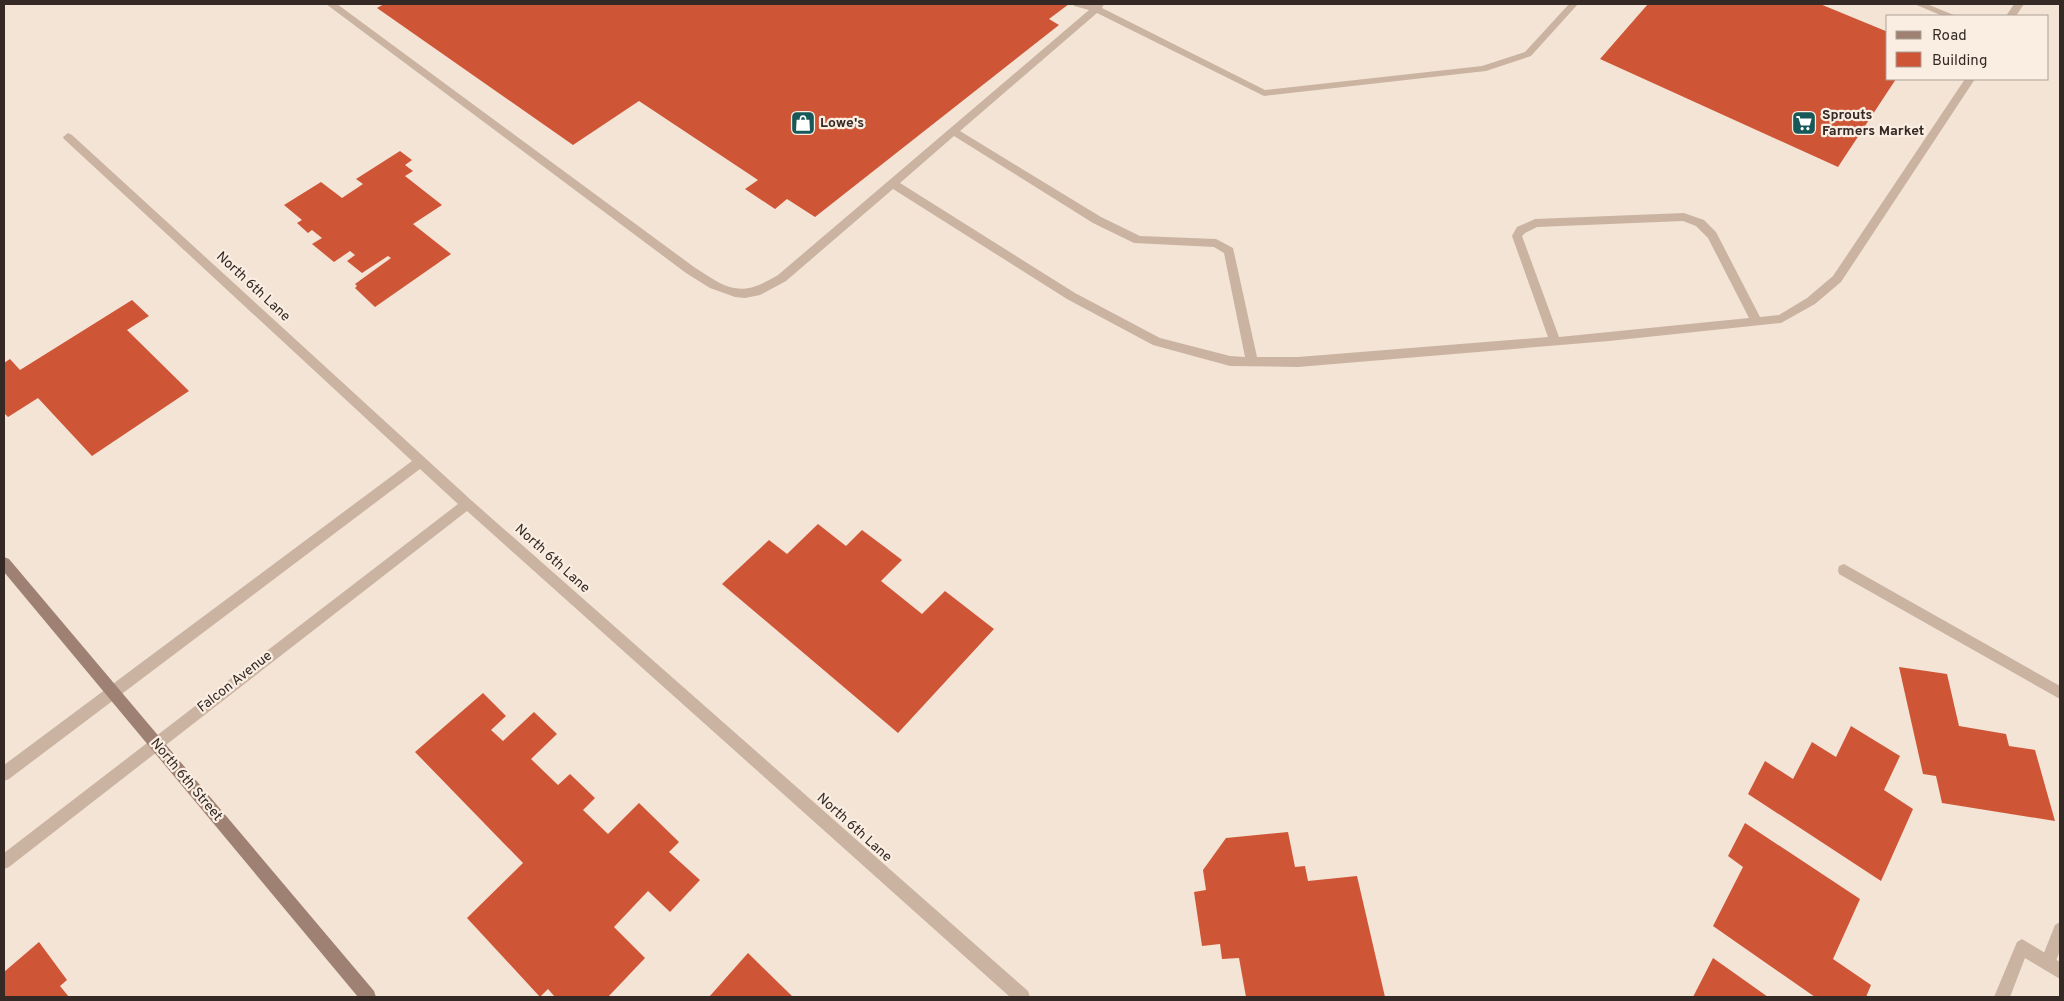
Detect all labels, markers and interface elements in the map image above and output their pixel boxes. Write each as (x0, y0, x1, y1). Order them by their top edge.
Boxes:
legend (1886, 15, 2049, 80)
text: Road (1932, 27, 1967, 46)
text: Building (1932, 52, 1987, 71)
place label: Sprouts Farmers Market (1822, 107, 1924, 140)
shop icon: Lowe's (790, 110, 816, 136)
supermarket icon: Sprouts Farmers Market (1791, 110, 1817, 136)
place label: Lowe's (820, 115, 864, 132)
street label: North 6th Lane (212, 248, 294, 326)
street label: North 6th Lane (511, 521, 593, 597)
street label: Falcon Avenue (194, 648, 276, 716)
street label: North 6th Street (147, 735, 225, 825)
street label: North 6th Lane (813, 790, 895, 866)

